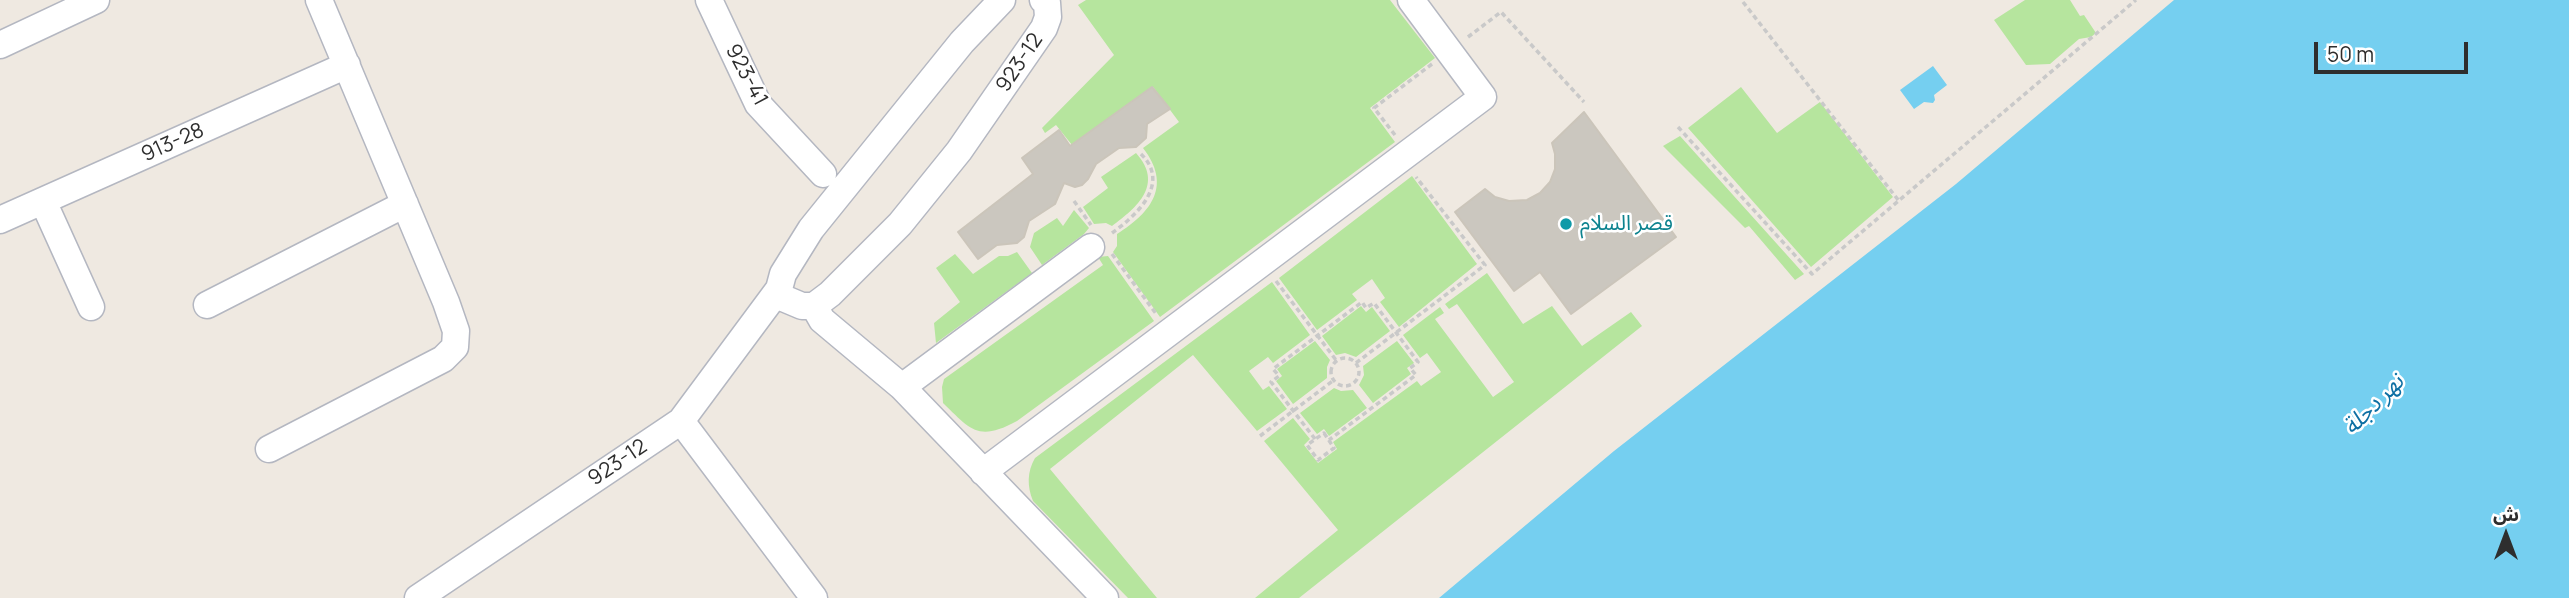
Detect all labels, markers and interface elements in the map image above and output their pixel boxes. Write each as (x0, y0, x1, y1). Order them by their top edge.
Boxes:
scale bar (2317, 28, 2471, 72)
street label: 923-12 (991, 29, 1049, 97)
street label: 923-41 (719, 40, 773, 110)
text: 50 m (2327, 40, 2374, 68)
street label: 913-28 (138, 118, 208, 168)
place label: قصر السلام (1580, 211, 1673, 237)
marker: قصر السلام (1558, 216, 1574, 232)
water label: نهر دجلة (2338, 369, 2410, 441)
street label: 923-12 (584, 434, 652, 492)
north arrow (2471, 500, 2541, 570)
text: ش (2493, 501, 2519, 527)

